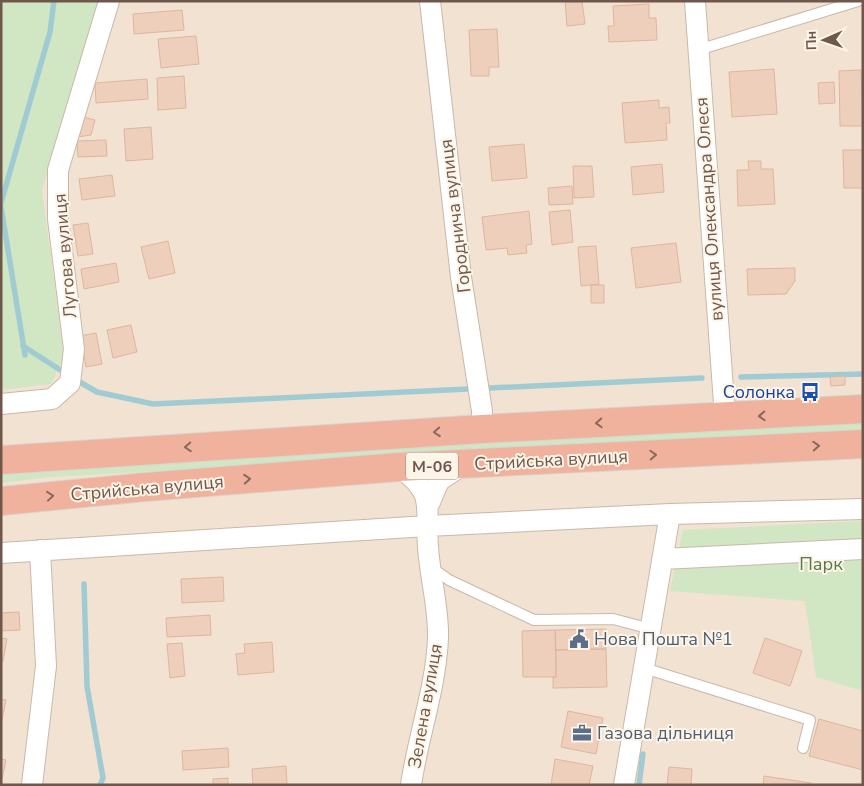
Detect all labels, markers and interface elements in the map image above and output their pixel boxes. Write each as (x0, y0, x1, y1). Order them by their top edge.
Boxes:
north arrow (799, 15, 849, 65)
text: Пн (802, 30, 821, 50)
street label: вулиця Олександра Олеся (689, 96, 729, 322)
street label: Городнича вулиця (434, 138, 476, 294)
street label: Лугова вулиця (48, 193, 82, 319)
place label: Солонка (723, 380, 795, 404)
bus stop icon: Солонка (799, 381, 821, 403)
one-way arrow (757, 410, 765, 421)
one-way arrow (595, 418, 603, 429)
one-way arrow (433, 427, 441, 438)
one-way arrow (812, 441, 820, 452)
one-way arrow (183, 442, 191, 453)
street label: Стрийська вулиця (474, 444, 628, 476)
one-way arrow (649, 449, 657, 460)
road number: М-06 (406, 452, 458, 480)
street label: Стрийська вулиця (69, 469, 225, 507)
one-way arrow (243, 474, 251, 485)
one-way arrow (46, 491, 54, 502)
park label: Парк (799, 552, 843, 576)
place label: Нова Пошта №1 (594, 627, 733, 651)
public building icon: Нова Пошта №1 (568, 628, 590, 650)
street label: Зелена вулиця (402, 642, 448, 770)
place label: Газова дільниця (597, 721, 734, 745)
office icon: Газова дільниця (571, 722, 593, 744)

